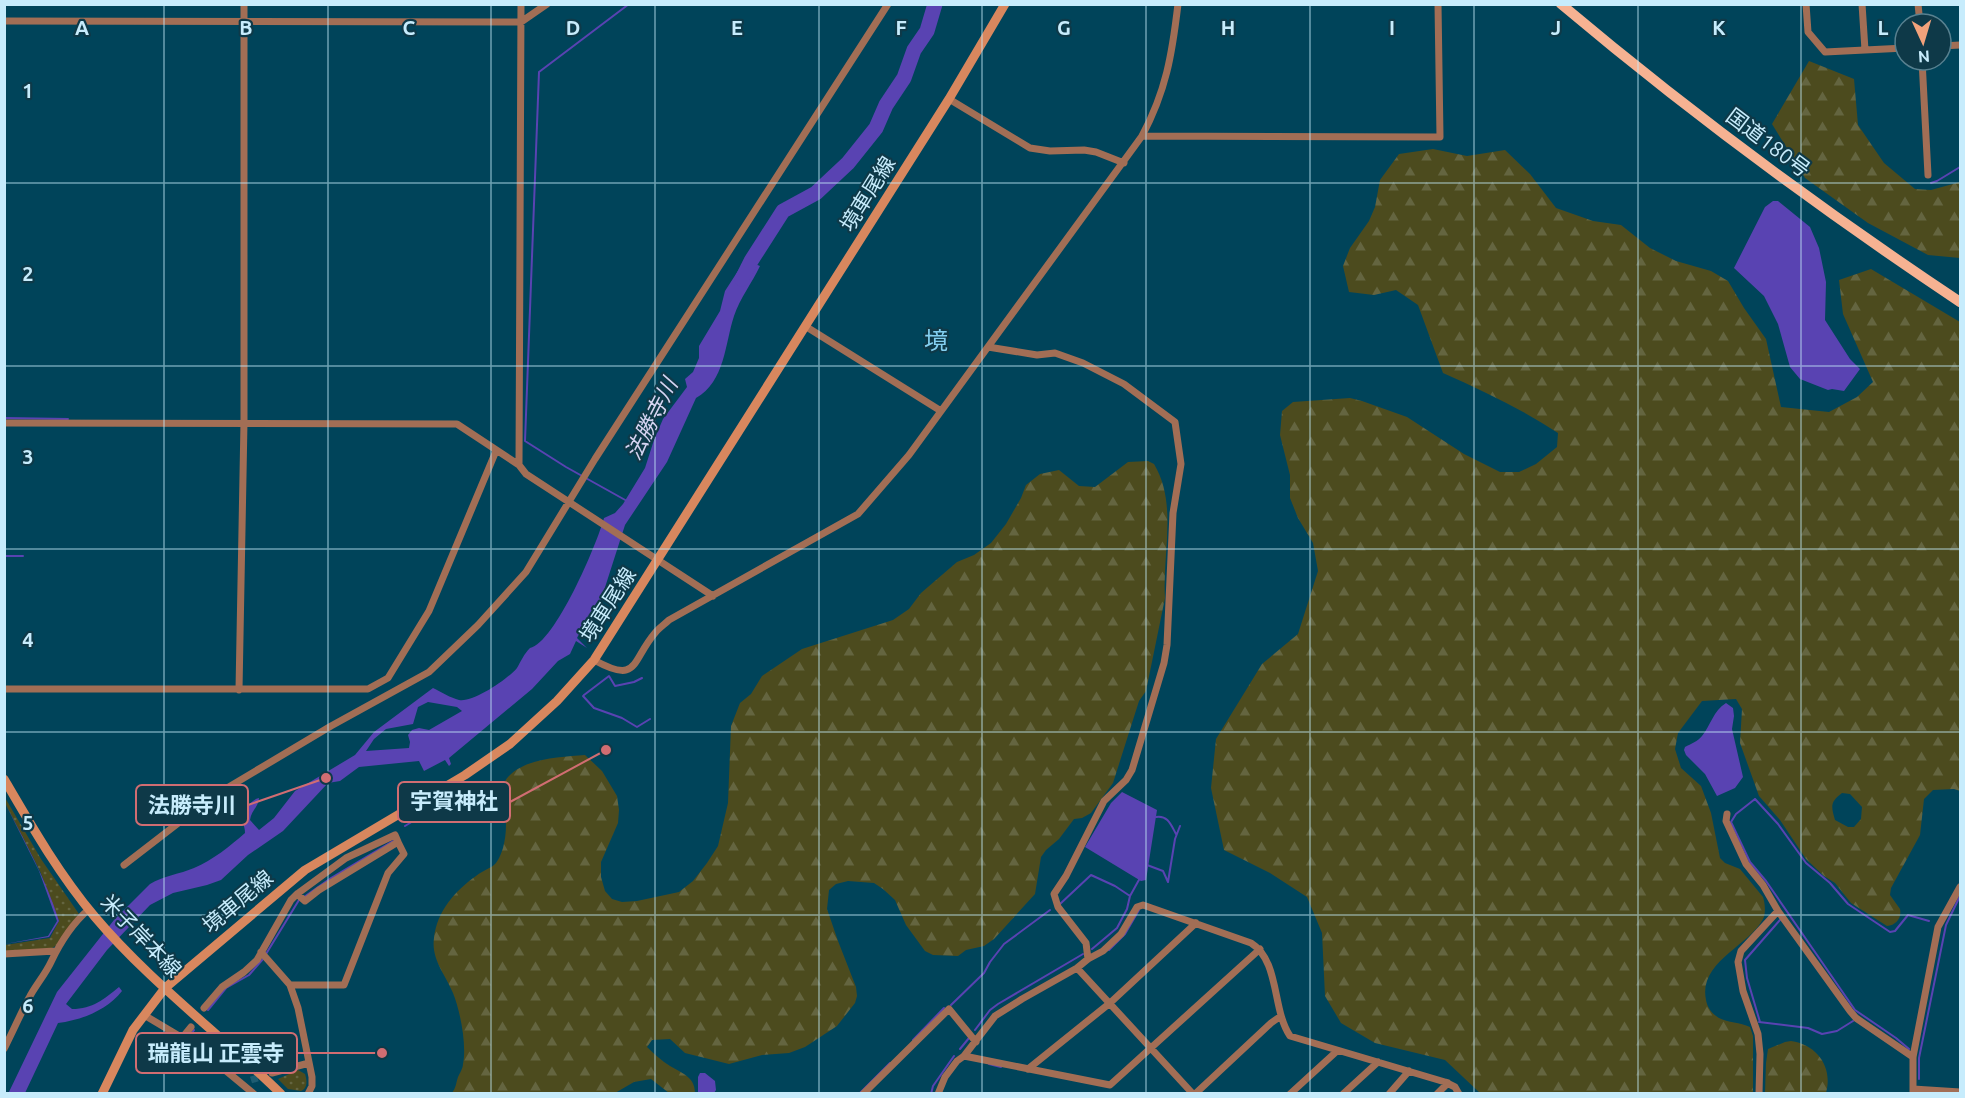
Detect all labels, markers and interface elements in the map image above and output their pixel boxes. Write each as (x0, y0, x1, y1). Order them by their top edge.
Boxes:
north arrow (1893, 12, 1953, 72)
text: A (75, 16, 89, 39)
text: B (239, 16, 253, 39)
text: C (403, 16, 416, 39)
text: D (566, 16, 580, 39)
text: E (731, 16, 743, 39)
text: F (895, 16, 907, 39)
text: G (1057, 16, 1071, 39)
text: H (1221, 16, 1235, 39)
text: I (1389, 16, 1395, 39)
text: J (1551, 16, 1561, 39)
text: K (1712, 16, 1726, 39)
text: L (1878, 16, 1889, 39)
text: N (1917, 48, 1931, 66)
text: 1 (22, 79, 34, 102)
street label: 国道180号 (1722, 103, 1815, 181)
street label: 境車尾線 (835, 151, 900, 235)
text: 2 (22, 262, 34, 285)
district label: 境 (924, 327, 948, 354)
water label: 法勝寺川 (619, 372, 683, 464)
text: 3 (22, 445, 34, 468)
street label: 境車尾線 (574, 563, 640, 646)
text: 4 (22, 628, 34, 651)
callout: 宇賀神社 (398, 782, 510, 822)
callout: 法勝寺川 (136, 785, 248, 825)
text: 宇賀神社 (410, 788, 498, 813)
text: 法勝寺川 (148, 792, 236, 817)
text: 5 (22, 811, 34, 834)
street label: 境車尾線 (197, 865, 277, 937)
street label: 米子岸本線 (97, 889, 187, 981)
text: 6 (22, 994, 34, 1017)
callout: 瑞龍山 正雲寺 (136, 1033, 297, 1073)
text: 瑞龍山 正雲寺 (147, 1040, 285, 1065)

